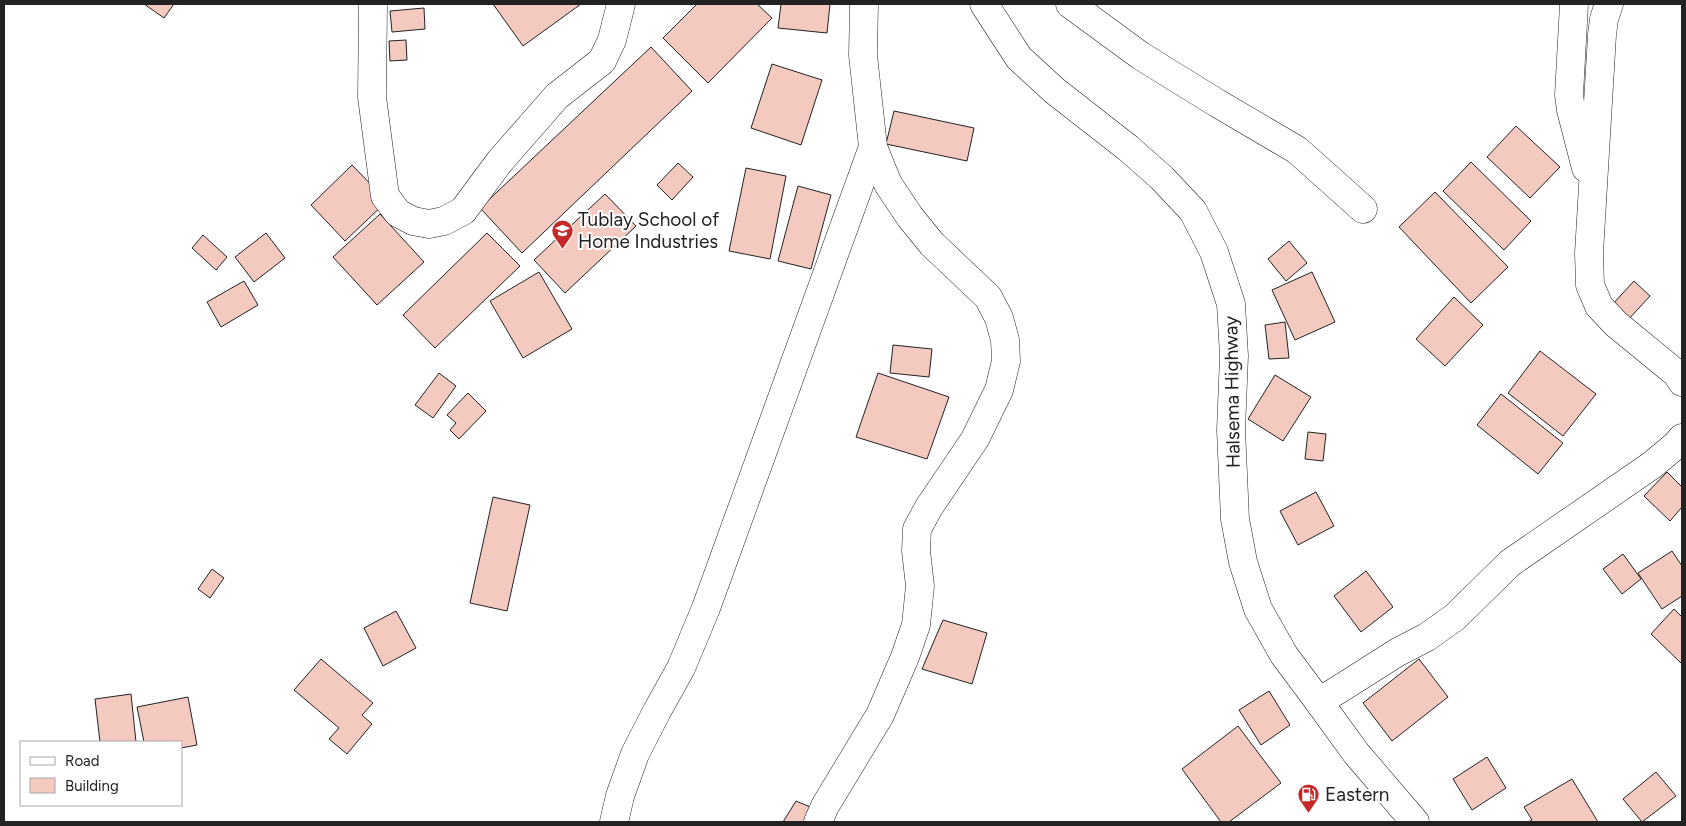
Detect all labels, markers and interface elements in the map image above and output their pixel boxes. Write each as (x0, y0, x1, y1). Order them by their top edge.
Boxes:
place label: Tublay School of Home Industries (578, 208, 719, 253)
school or university icon: Tublay School of Home Industries (550, 218, 574, 249)
street label: Halsema Highway (1219, 316, 1245, 468)
legend (20, 741, 182, 806)
text: Road (65, 752, 100, 770)
text: Building (65, 777, 119, 795)
fuel station icon: Eastern (1297, 782, 1321, 813)
place label: Eastern (1325, 783, 1389, 806)

